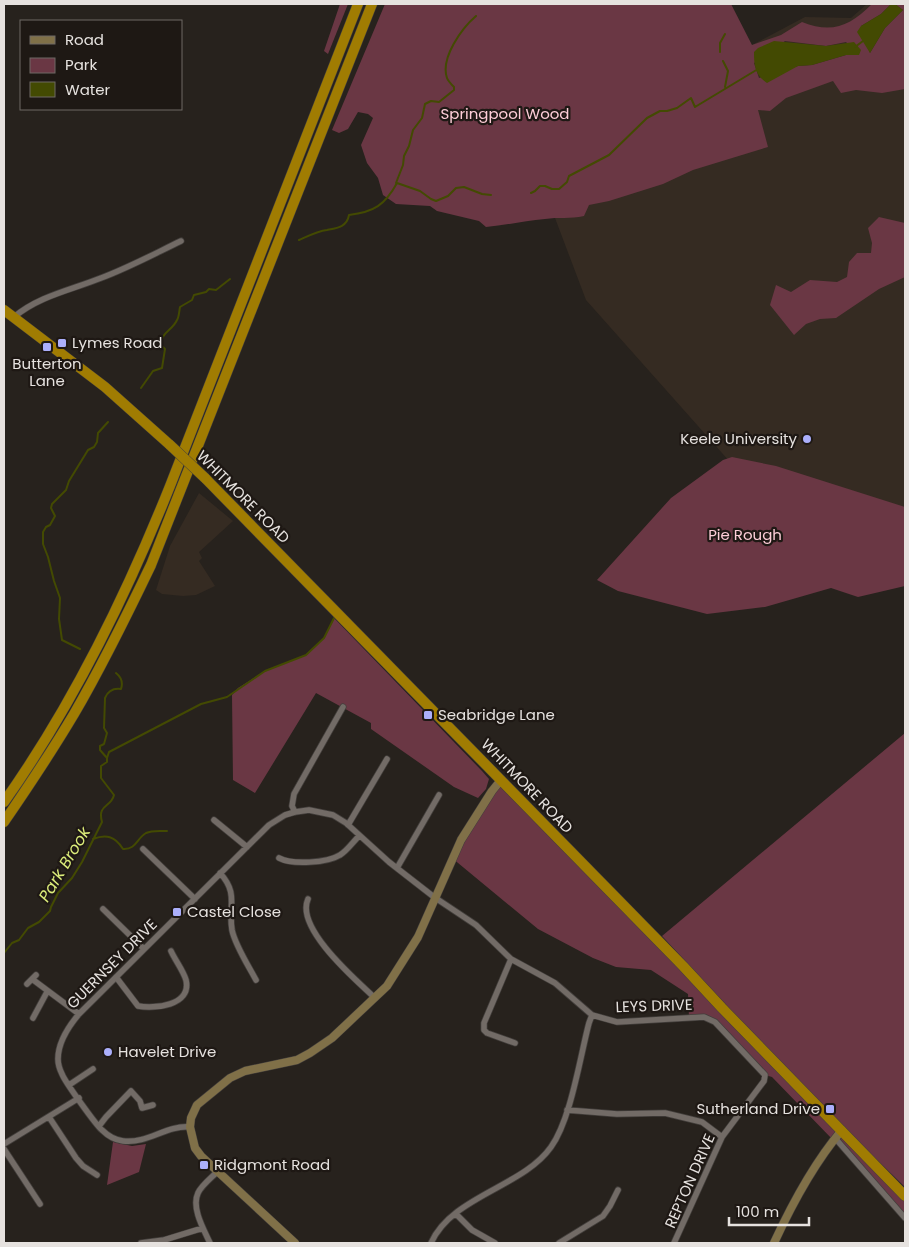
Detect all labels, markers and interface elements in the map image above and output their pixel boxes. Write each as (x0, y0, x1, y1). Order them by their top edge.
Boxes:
legend (20, 20, 182, 110)
text: Road (65, 29, 104, 50)
text: Park (65, 54, 97, 75)
text: Water (65, 79, 111, 100)
park label: Springpool Wood (441, 103, 570, 124)
place label: Lymes Road (72, 332, 163, 353)
marker: Lymes Road (56, 337, 68, 349)
marker: Butterton Lane (41, 341, 53, 353)
place label: Butterton Lane (12, 353, 82, 391)
place label: Keele University (680, 428, 798, 449)
marker: Keele University (801, 433, 813, 445)
street label: WHITMORE ROAD (192, 445, 295, 548)
park label: Pie Rough (708, 524, 782, 545)
place label: Seabridge Lane (438, 704, 555, 725)
marker: Seabridge Lane (422, 709, 434, 721)
street label: WHITMORE ROAD (477, 734, 578, 838)
water label: Park Brook (33, 822, 96, 906)
place label: Castel Close (187, 901, 281, 922)
marker: Castel Close (171, 906, 183, 918)
street label: GUERNSEY DRIVE (62, 914, 161, 1013)
street label: LEYS DRIVE (615, 994, 693, 1017)
place label: Havelet Drive (118, 1041, 216, 1062)
marker: Havelet Drive (102, 1046, 114, 1058)
place label: Sutherland Drive (696, 1098, 820, 1119)
marker: Sutherland Drive (824, 1103, 836, 1115)
street label: REPTON DRIVE (659, 1130, 720, 1231)
place label: Ridgmont Road (214, 1154, 330, 1175)
marker: Ridgmont Road (198, 1159, 210, 1171)
scale bar (729, 1194, 809, 1226)
text: 100 m (736, 1201, 779, 1222)

